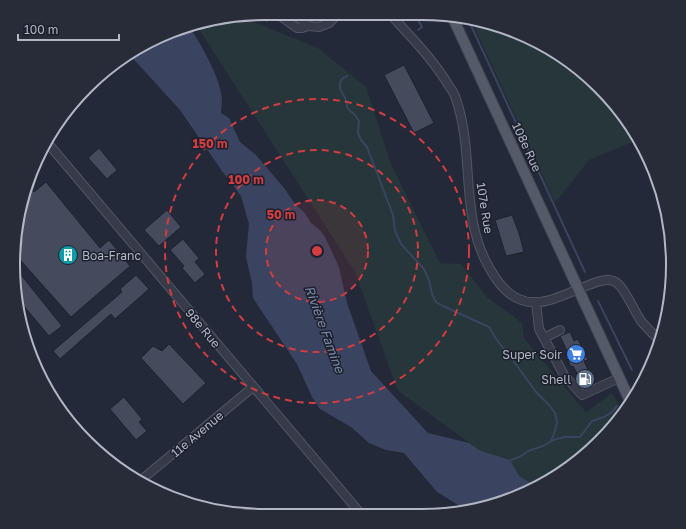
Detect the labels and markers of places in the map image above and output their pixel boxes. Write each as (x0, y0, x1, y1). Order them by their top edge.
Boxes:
building icon: Boa-Franc (57, 244, 79, 266)
centre of rings (310, 244, 324, 258)
place label: Boa-Franc (82, 248, 141, 263)
supermarket icon: Super Soir (565, 343, 587, 365)
place label: Super Soir (502, 347, 562, 362)
fuel station icon: Shell (574, 368, 596, 390)
place label: Shell (541, 372, 571, 387)

